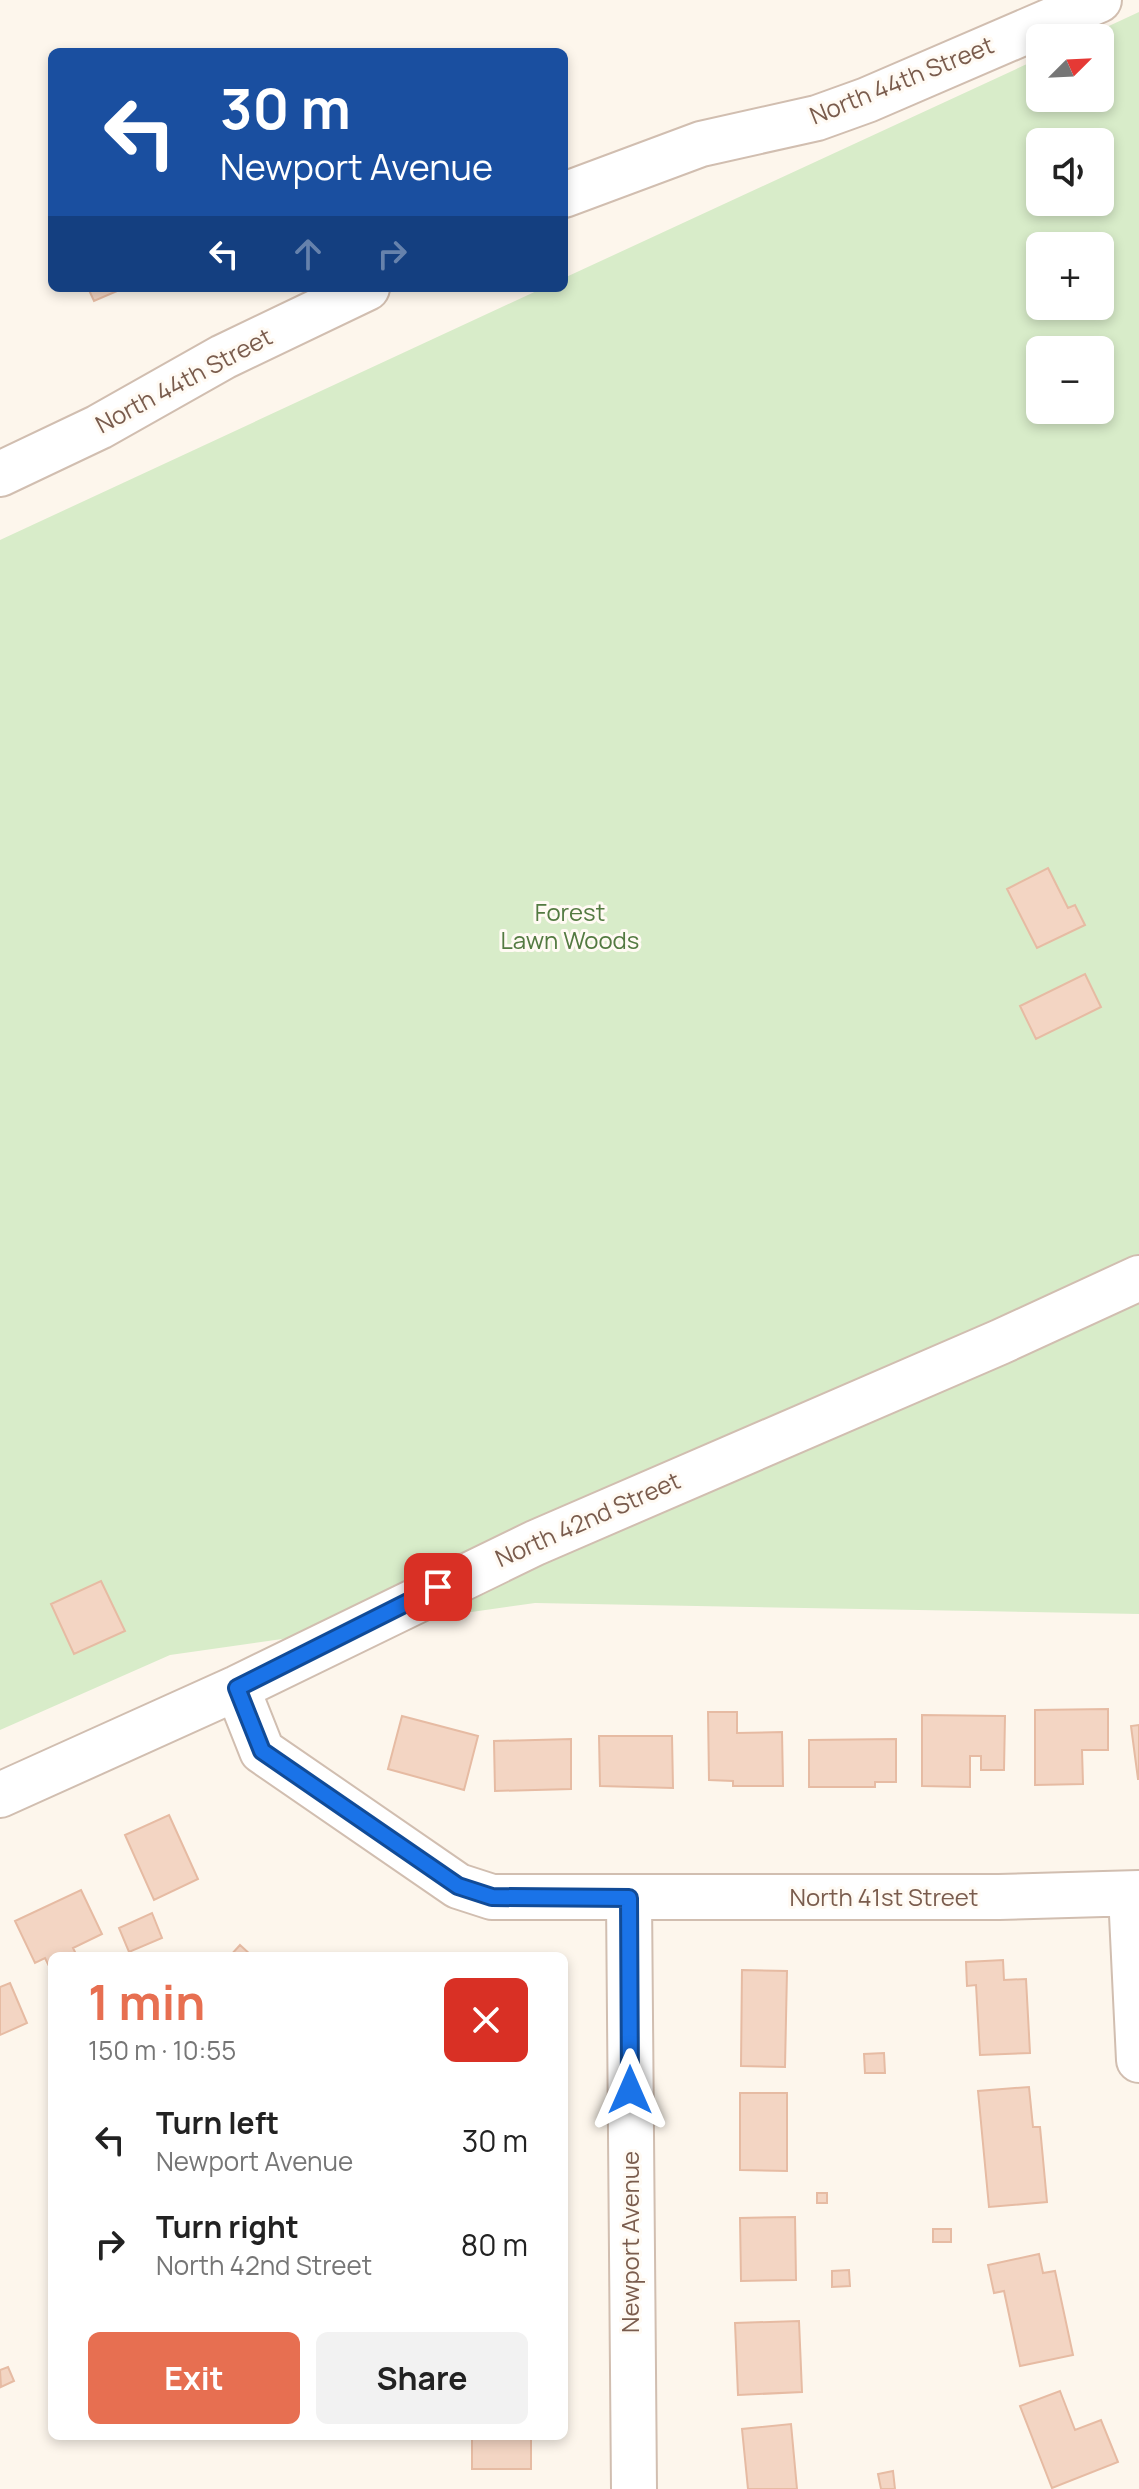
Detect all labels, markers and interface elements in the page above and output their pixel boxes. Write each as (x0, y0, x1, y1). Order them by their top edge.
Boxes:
north arrow (1026, 24, 1114, 112)
map controls (1026, 24, 1114, 424)
street label: North 44th Street (805, 28, 998, 132)
text: 30 m (220, 69, 351, 146)
icon: left (88, 80, 192, 184)
button: sound (1026, 128, 1114, 216)
text: Newport Avenue (220, 142, 493, 191)
icon: left (202, 232, 246, 276)
icon: ahead (286, 232, 330, 276)
icon: right (370, 232, 414, 276)
button: + (1026, 232, 1114, 320)
street label: North 44th Street (89, 319, 277, 440)
button: − (1026, 336, 1114, 424)
park label: Forest Lawn Woods (501, 895, 639, 956)
street label: North 42nd Street (490, 1463, 685, 1574)
pin (404, 1553, 472, 1621)
icon: arrive (416, 1565, 460, 1609)
street label: North 41st Street (790, 1880, 978, 1913)
text: 1 min (88, 1969, 205, 2034)
button: close (444, 1978, 528, 2062)
text: 150 m · 10:55 (88, 2032, 236, 2068)
position arrow (588, 2048, 672, 2132)
text: Turn left (156, 2102, 279, 2143)
icon: left (88, 2118, 132, 2162)
text: 30 m (462, 2120, 528, 2161)
text: Newport Avenue (156, 2143, 353, 2179)
street label: Newport Avenue (613, 2151, 646, 2333)
text: Turn right (156, 2206, 299, 2247)
icon: right (88, 2222, 132, 2266)
text: 80 m (461, 2224, 528, 2265)
text: North 42nd Street (156, 2247, 372, 2283)
button: Exit (88, 2332, 300, 2424)
button: Share (316, 2332, 528, 2424)

